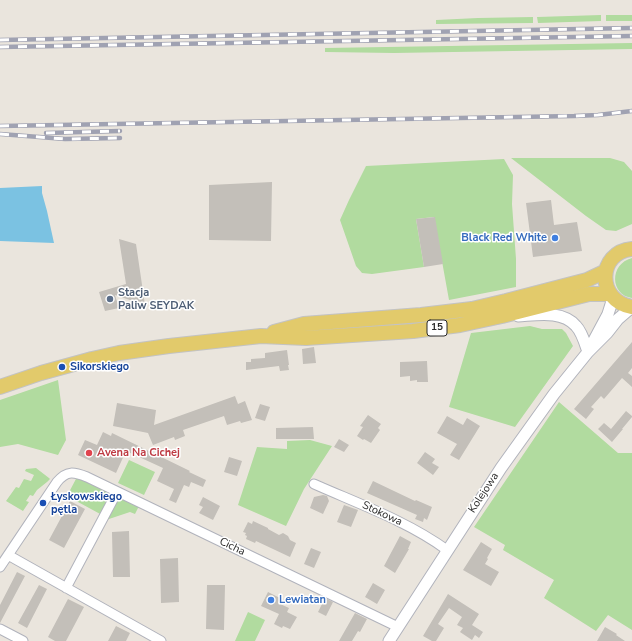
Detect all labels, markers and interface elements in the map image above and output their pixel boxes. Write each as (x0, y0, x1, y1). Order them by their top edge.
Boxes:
place label: Black Red White (461, 231, 547, 245)
marker: Black Red White (550, 233, 560, 243)
place label: Stacja Paliw SEYDAK (118, 286, 194, 312)
marker: Stacja Paliw SEYDAK (105, 294, 115, 304)
road number: 15 (427, 320, 447, 336)
place label: Sikorskiego (70, 360, 129, 374)
marker: Sikorskiego (57, 362, 67, 372)
place label: Avena Na Cichej (97, 446, 180, 460)
marker: Avena Na Cichej (84, 448, 94, 458)
street label: Kolejowa (466, 470, 502, 516)
place label: Łyskowskiego pętla (51, 490, 122, 516)
marker: Łyskowskiego pętla (38, 498, 48, 508)
street label: Stokowa (360, 499, 404, 529)
street label: Cicha (217, 535, 247, 559)
place label: Lewiatan (279, 593, 326, 607)
marker: Lewiatan (266, 595, 276, 605)

